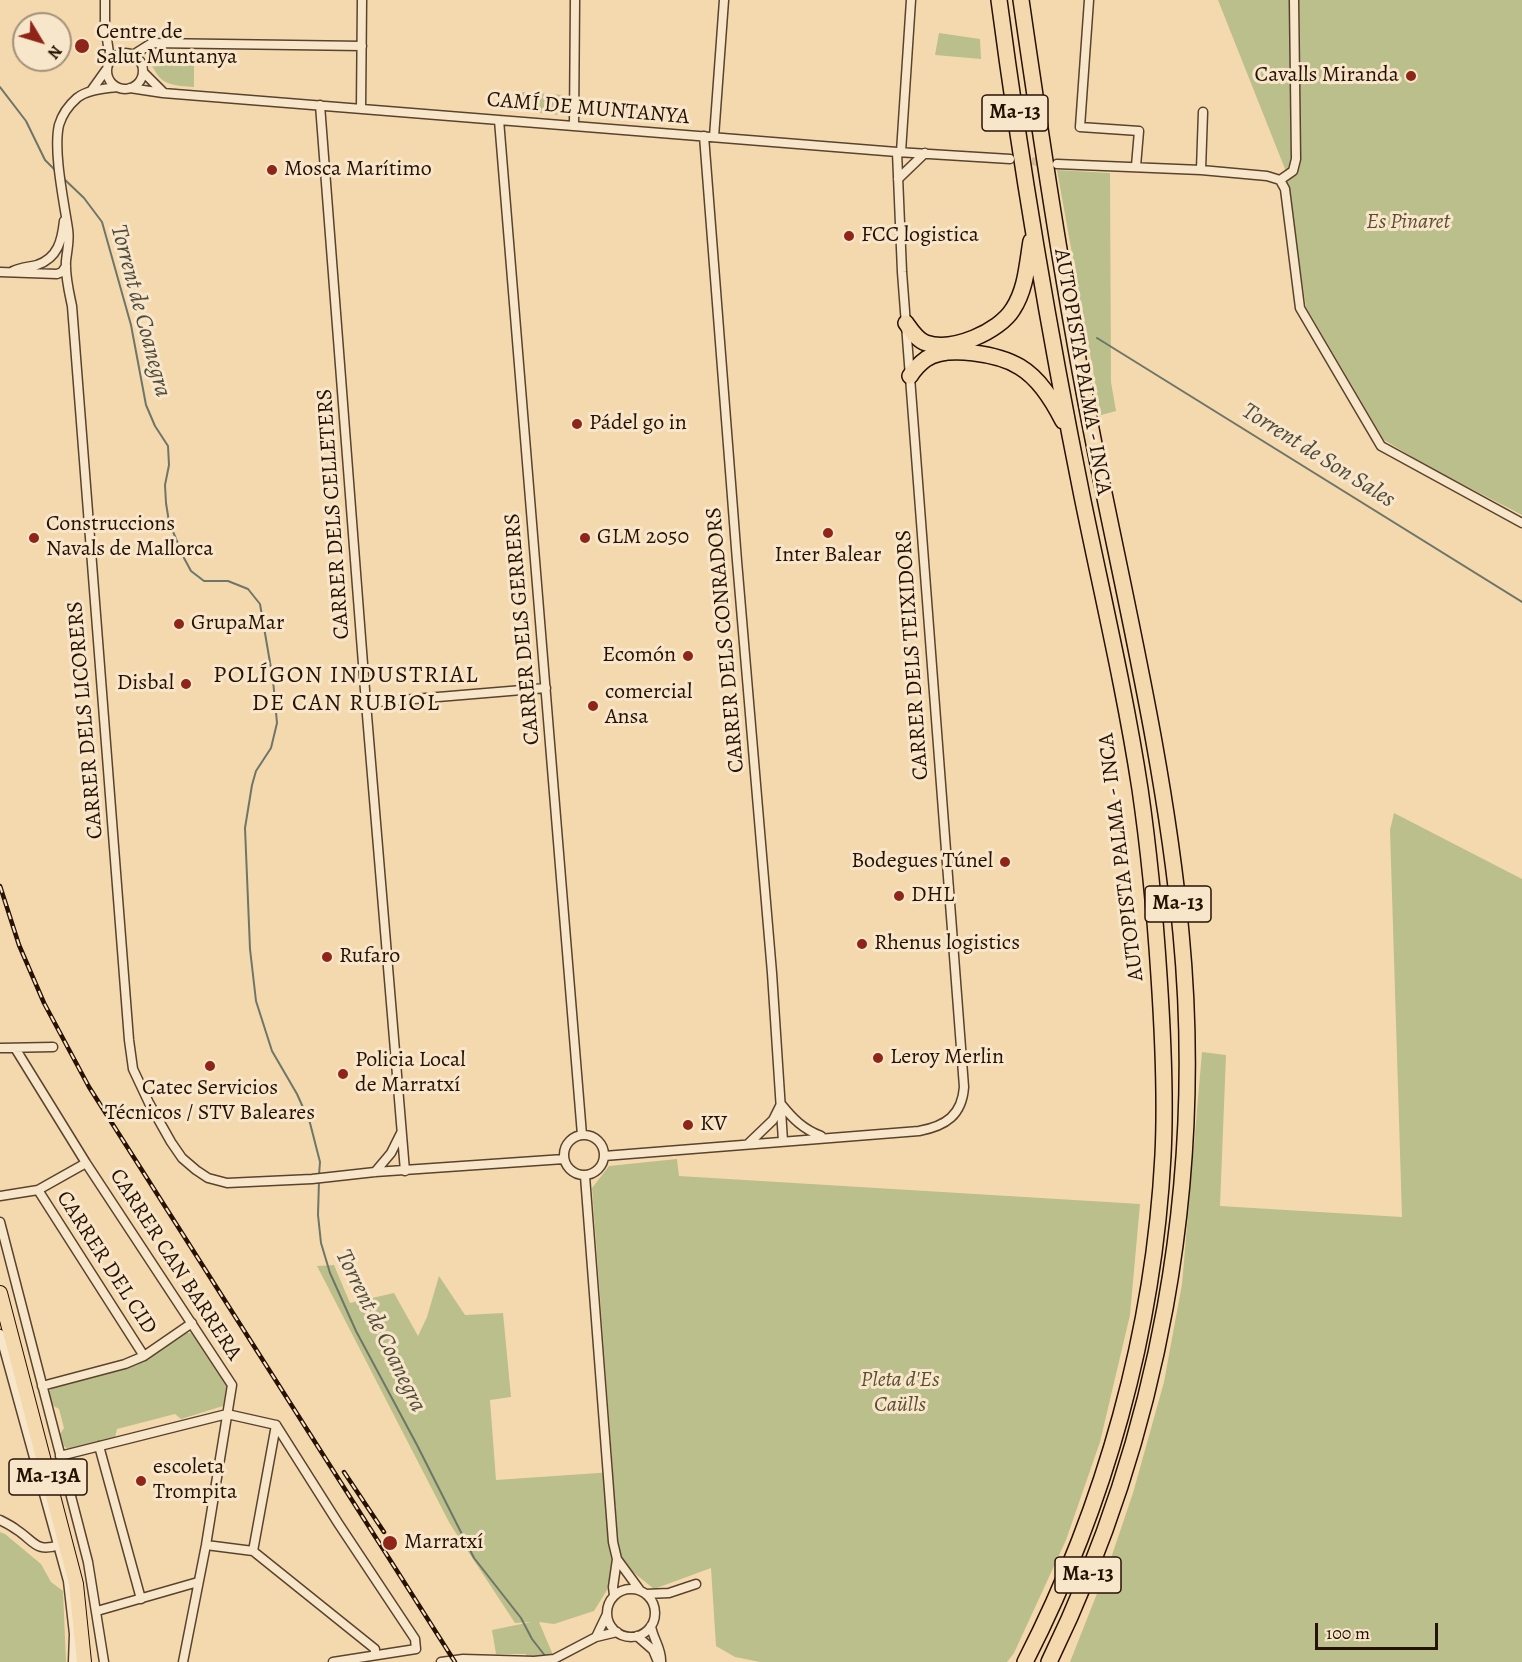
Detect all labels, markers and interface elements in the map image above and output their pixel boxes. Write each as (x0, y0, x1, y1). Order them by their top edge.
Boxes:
north arrow (12, 12, 72, 72)
place label: Centre de Salut Muntanya (96, 20, 237, 72)
marker: Centre de Salut Muntanya (73, 37, 91, 55)
text: N (42, 40, 67, 63)
place label: Cavalls Miranda (1255, 63, 1399, 89)
marker: Cavalls Miranda (1404, 69, 1418, 83)
street label: CAMÍ DE MUNTANYA (486, 87, 690, 131)
road number: Ma-13 (982, 95, 1048, 131)
place label: Mosca Marítimo (284, 157, 432, 183)
marker: Mosca Marítimo (265, 163, 279, 177)
park label: Es Pinaret (1366, 210, 1450, 236)
water label: Torrent de Coanegra (103, 222, 177, 400)
place label: FCC logistica (861, 223, 979, 249)
marker: FCC logistica (842, 229, 856, 243)
street label: AUTOPISTA PALMA - INCA (1047, 247, 1117, 497)
street label: CARRER DELS CELLETERS (312, 388, 356, 640)
water label: Torrent de Son Sales (1236, 397, 1400, 515)
place label: Pádel go in (589, 411, 687, 437)
marker: Pádel go in (570, 417, 584, 431)
street label: CARRER DELS CONRADORS (701, 506, 751, 774)
place label: Construccions Navals de Mallorca (46, 512, 213, 564)
street label: CARRER DELS GERRERS (500, 512, 546, 746)
place label: GLM 2050 (597, 525, 689, 551)
marker: Inter Balear (821, 526, 835, 540)
street label: CARRER DELS TEIXIDORS (891, 529, 935, 781)
marker: Construccions Navals de Mallorca (27, 531, 41, 545)
marker: GLM 2050 (578, 531, 592, 545)
place label: Inter Balear (775, 543, 881, 569)
street label: CARRER DELS LICORERS (62, 600, 110, 840)
place label: GrupaMar (191, 611, 285, 637)
marker: GrupaMar (172, 617, 186, 631)
place label: Ecomón (602, 643, 676, 669)
marker: Ecomón (681, 649, 695, 663)
district label: POLÍGON INDUSTRIAL DE CAN RUBIOL (213, 662, 479, 718)
place label: Disbal (117, 671, 174, 697)
marker: Disbal (179, 677, 193, 691)
place label: comercial Ansa (605, 680, 692, 732)
marker: comercial Ansa (586, 699, 600, 713)
street label: AUTOPISTA PALMA - INCA (1094, 732, 1150, 982)
place label: Bodegues Túnel (851, 849, 993, 875)
marker: Bodegues Túnel (998, 855, 1012, 869)
place label: DHL (911, 883, 954, 909)
road number: Ma-13 (1145, 886, 1211, 922)
marker: DHL (892, 889, 906, 903)
place label: Rhenus logistics (874, 931, 1020, 957)
marker: Rhenus logistics (855, 937, 869, 951)
place label: Rufaro (339, 944, 400, 970)
marker: Rufaro (320, 950, 334, 964)
place label: Leroy Merlin (890, 1045, 1004, 1071)
place label: Policia Local de Marratxí (355, 1048, 466, 1100)
marker: Leroy Merlin (871, 1051, 885, 1065)
marker: Catec Servicios Técnicos / STV Baleares (203, 1059, 217, 1073)
marker: Policia Local de Marratxí (336, 1067, 350, 1081)
place label: Catec Servicios Técnicos / STV Baleares (105, 1076, 315, 1128)
place label: KV (700, 1112, 727, 1138)
marker: KV (681, 1118, 695, 1132)
street label: CARRER CAN BARRERA (103, 1164, 247, 1366)
street label: CARRER DEL CID (50, 1186, 162, 1340)
water label: Torrent de Coanegra (328, 1245, 432, 1417)
park label: Pleta d'Es Caülls (861, 1368, 939, 1420)
place label: escoleta Trompita (153, 1455, 237, 1506)
road number: Ma-13A (9, 1459, 87, 1495)
marker: escoleta Trompita (134, 1474, 148, 1488)
place label: Marratxí (404, 1530, 483, 1556)
marker: Marratxí (381, 1534, 399, 1552)
road number: Ma-13 (1055, 1557, 1121, 1593)
scale bar (1318, 1611, 1441, 1649)
text: 100 m (1326, 1621, 1370, 1645)

